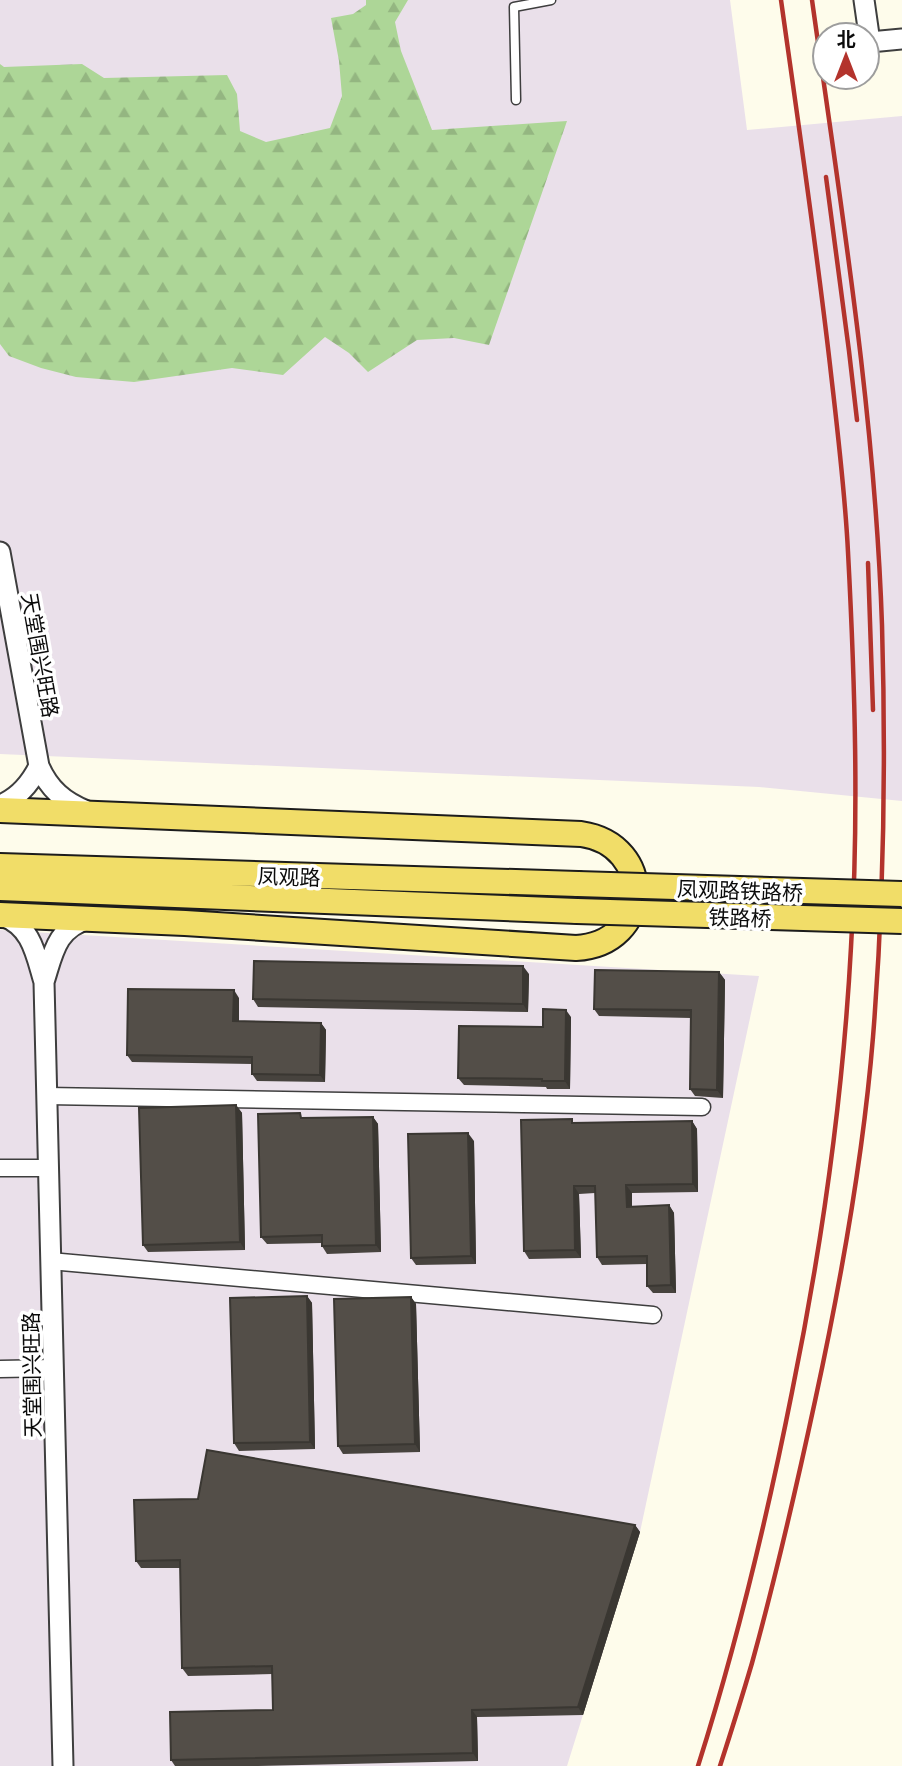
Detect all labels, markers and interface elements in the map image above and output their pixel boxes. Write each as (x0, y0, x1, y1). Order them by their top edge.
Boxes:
north arrow (811, 21, 881, 91)
text: 北 (836, 24, 856, 52)
street label: 天堂围兴旺路 (16, 590, 68, 720)
street label: 凤观路 (257, 858, 321, 892)
street label: 凤观路铁路桥 (676, 871, 804, 907)
street label: 铁路桥 (708, 899, 772, 933)
street label: 天堂围兴旺路 (13, 1312, 47, 1438)

